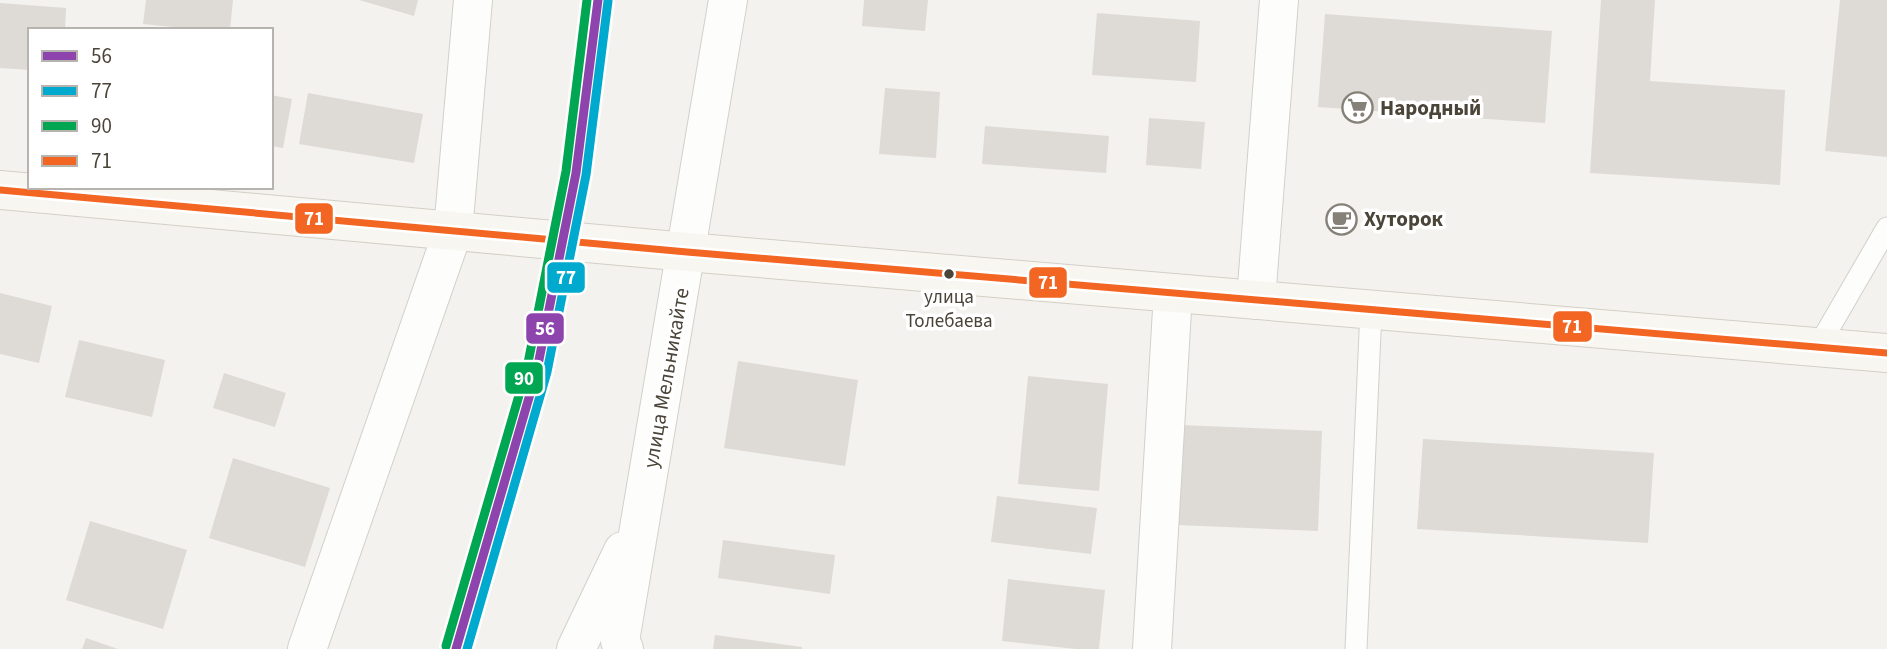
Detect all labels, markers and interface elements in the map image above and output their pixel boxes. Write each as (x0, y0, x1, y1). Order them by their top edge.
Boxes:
legend (28, 28, 273, 189)
text: 56 (91, 41, 112, 71)
text: 77 (91, 76, 112, 106)
supermarket icon: Народный (1340, 91, 1374, 125)
place label: Народный (1380, 93, 1481, 123)
text: 90 (91, 111, 112, 141)
text: 71 (91, 146, 112, 176)
line badge: 71 (294, 202, 334, 235)
cafe icon: Хуторок (1324, 202, 1358, 236)
place label: Хуторок (1364, 204, 1444, 234)
text: 71 (304, 206, 324, 233)
line badge: 77 (546, 261, 586, 294)
text: 77 (556, 265, 576, 292)
line badge: 71 (1028, 266, 1068, 299)
marker: улица Толебаева (942, 267, 956, 281)
text: 71 (1038, 270, 1058, 297)
place label: улица Толебаева (905, 284, 993, 335)
street label: улица Мельникайте (635, 286, 697, 470)
line badge: 71 (1552, 310, 1593, 343)
line badge: 56 (525, 312, 565, 345)
text: 71 (1562, 314, 1582, 341)
text: 56 (535, 316, 555, 343)
line badge: 90 (504, 361, 544, 395)
text: 90 (514, 366, 534, 393)

